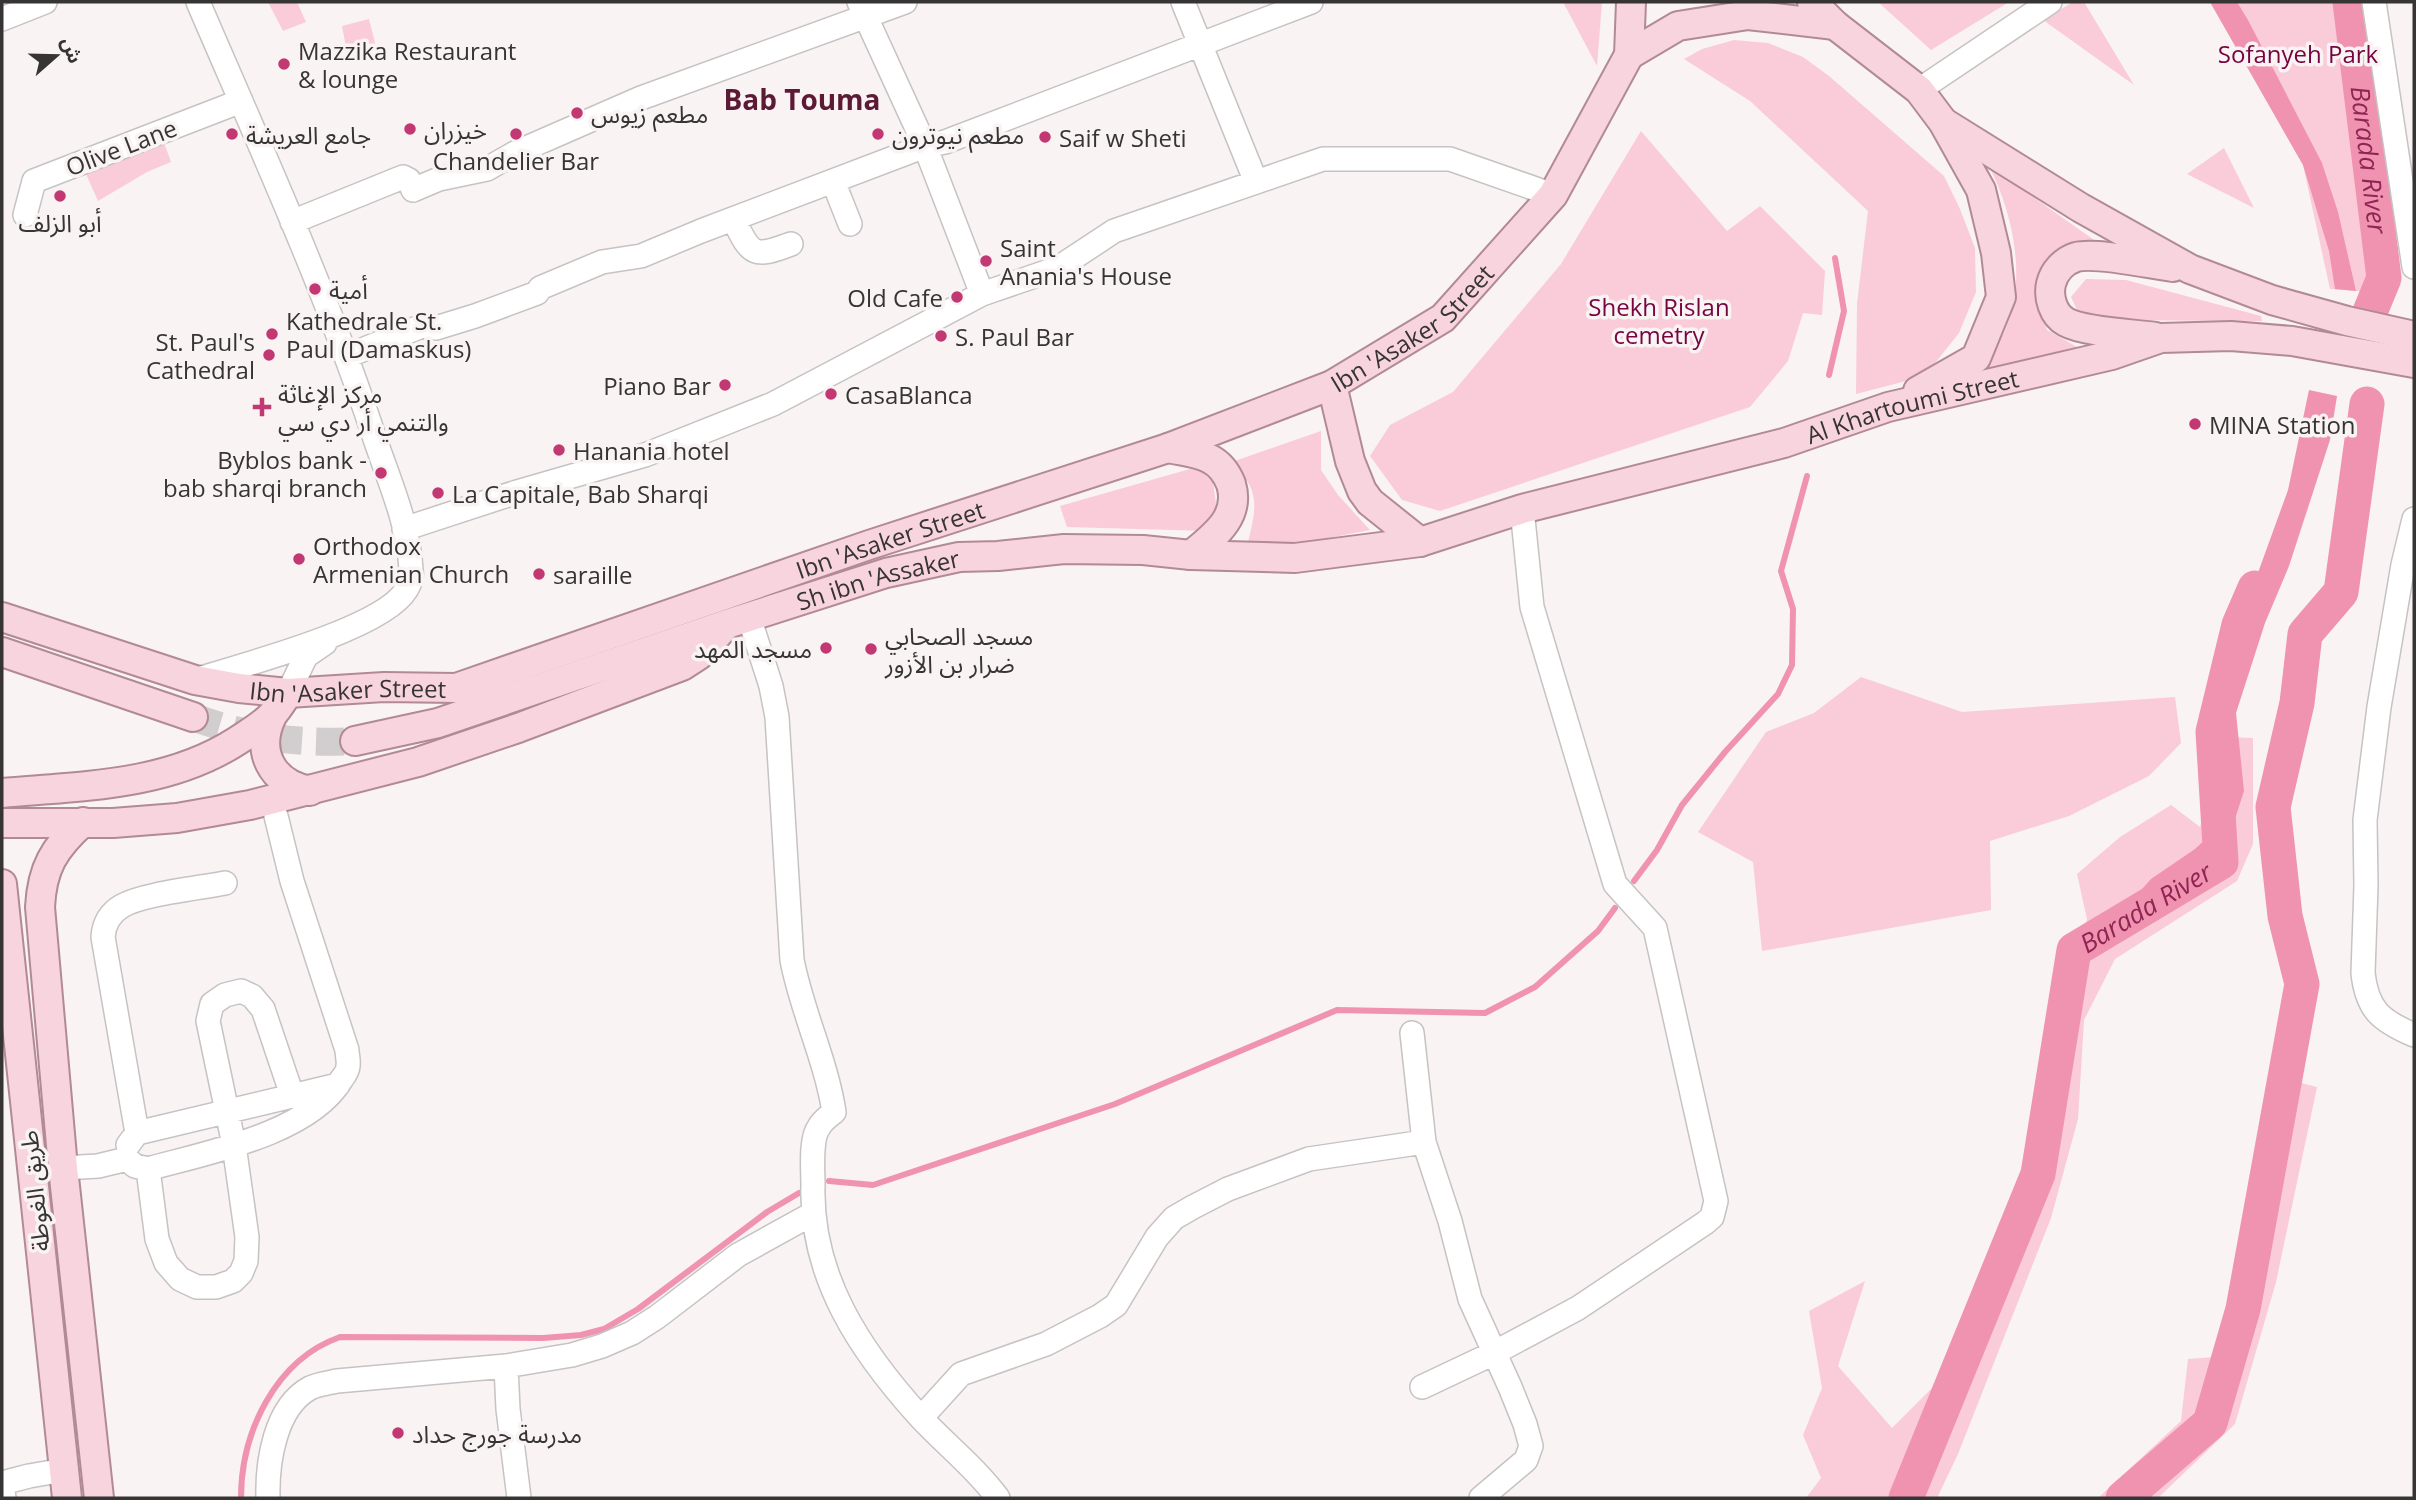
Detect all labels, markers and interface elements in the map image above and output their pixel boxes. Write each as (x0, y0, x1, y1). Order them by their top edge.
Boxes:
north arrow (21, 21, 91, 91)
text: ش (55, 34, 89, 67)
place label: Mazzika Restaurant & lounge (298, 34, 516, 95)
park label: Sofanyeh Park (2218, 37, 2379, 70)
marker: Mazzika Restaurant & lounge (276, 56, 292, 72)
district label: Bab Touma (723, 80, 881, 118)
water label: Barada River (2342, 84, 2397, 237)
place label: مطعم زيوس (591, 97, 708, 132)
marker: مطعم زيوس (569, 105, 585, 121)
street label: Olive Lane (61, 111, 181, 183)
place label: خيزران (424, 113, 487, 146)
place label: جامع العريشة (246, 118, 371, 153)
place label: مطعم نيوترون (892, 118, 1024, 153)
marker: خيزران (402, 121, 418, 137)
place label: Saif w Sheti (1059, 121, 1187, 154)
marker: جامع العريشة (224, 126, 240, 142)
marker: Chandelier Bar (508, 126, 524, 142)
marker: مطعم نيوترون (870, 126, 886, 142)
marker: Saif w Sheti (1037, 129, 1053, 145)
place label: Chandelier Bar (433, 144, 599, 177)
marker: أبو الزلف (52, 188, 68, 204)
place label: أبو الزلف (18, 206, 102, 239)
place label: Saint Anania's House (1000, 231, 1172, 292)
marker: Saint Anania's House (978, 253, 994, 269)
street label: Ibn 'Asaker Street (1324, 257, 1500, 399)
place label: أمية (329, 273, 368, 306)
marker: أمية (307, 281, 323, 297)
place label: Old Cafe (847, 281, 943, 314)
marker: Old Cafe (949, 289, 965, 305)
park label: Shekh Rislan cemetry (1588, 290, 1730, 351)
place label: Kathedrale St. Paul (Damaskus) (286, 304, 471, 365)
place label: S. Paul Bar (955, 320, 1074, 353)
place label: St. Paul's Cathedral (146, 325, 255, 386)
marker: Kathedrale St. Paul (Damaskus) (264, 326, 280, 342)
marker: S. Paul Bar (933, 328, 949, 344)
marker: St. Paul's Cathedral (261, 347, 277, 363)
street label: Al Khartoumi Street (1801, 361, 2022, 451)
place label: Piano Bar (603, 369, 711, 402)
place label: مركز الإغاثة والتنمي أر دي سي (278, 377, 449, 441)
marker: Piano Bar (717, 377, 733, 393)
place label: CasaBlanca (845, 378, 973, 411)
marker: CasaBlanca (823, 386, 839, 402)
marker: مركز الإغاثة والتنمي أر دي سي (252, 397, 272, 417)
place label: MINA Station (2209, 408, 2356, 441)
marker: MINA Station (2187, 416, 2203, 432)
place label: Hanania hotel (573, 434, 730, 467)
marker: Hanania hotel (551, 442, 567, 458)
place label: Byblos bank - bab sharqi branch (163, 443, 367, 504)
marker: Byblos bank - bab sharqi branch (373, 465, 389, 481)
place label: La Capitale, Bab Sharqi (452, 477, 709, 510)
marker: La Capitale, Bab Sharqi (430, 485, 446, 501)
street label: Ibn 'Asaker Street (791, 492, 988, 586)
place label: Orthodox Armenian Church (313, 529, 509, 590)
street label: Sh ibn 'Assaker (792, 541, 963, 617)
marker: Orthodox Armenian Church (291, 551, 307, 567)
place label: saraille (553, 558, 633, 591)
marker: saraille (531, 566, 547, 582)
place label: مسجد الصحابي ضرار بن الأزور (884, 619, 1033, 680)
place label: مسجد المهد (694, 632, 812, 665)
marker: مسجد المهد (818, 640, 834, 656)
marker: مسجد الصحابي ضرار بن الأزور (863, 641, 879, 657)
street label: Ibn 'Asaker Street (248, 670, 446, 710)
water label: Barada River (2073, 853, 2220, 961)
street label: طريق الغوطة (11, 1129, 57, 1253)
place label: مدرسة جورج حداد (412, 1417, 582, 1452)
marker: مدرسة جورج حداد (390, 1425, 406, 1441)

